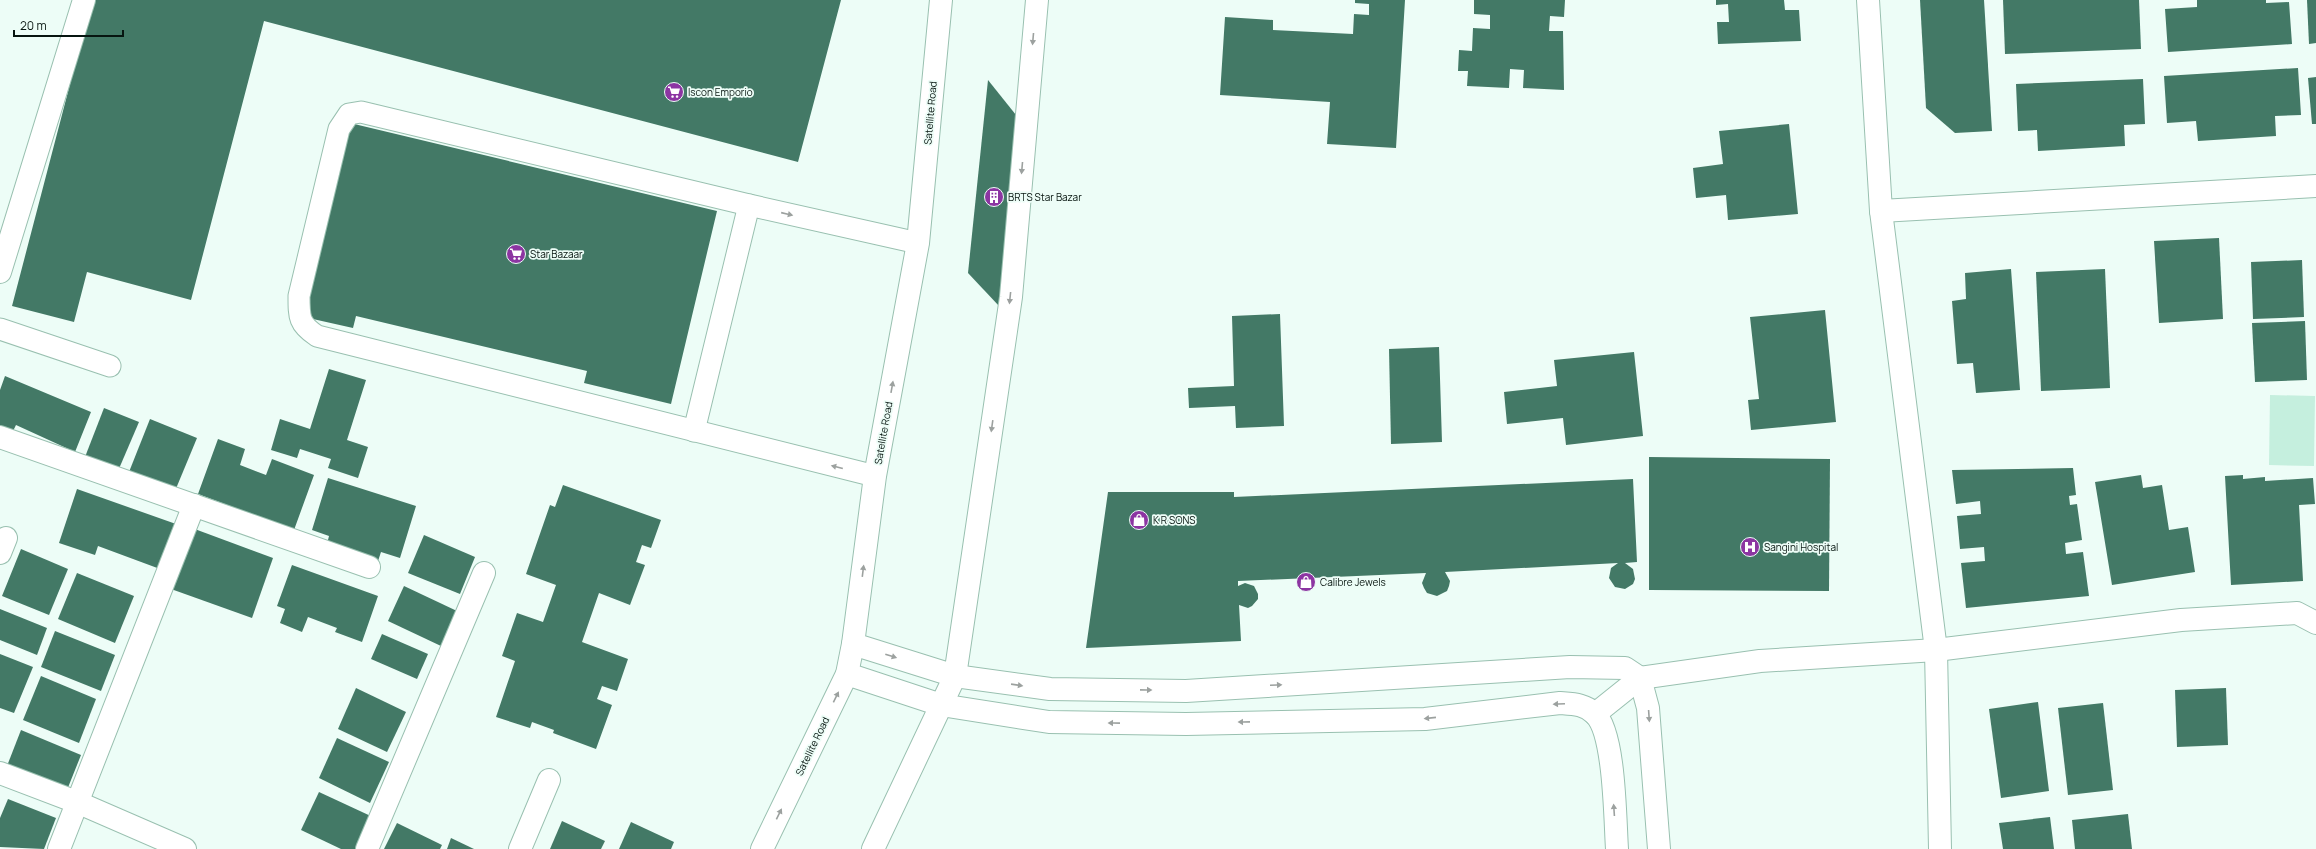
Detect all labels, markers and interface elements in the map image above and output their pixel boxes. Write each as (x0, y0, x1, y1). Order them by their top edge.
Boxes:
scale bar (14, 12, 123, 38)
text: 20 m (20, 17, 47, 34)
one-way arrow (1030, 33, 1037, 45)
supermarket icon: Iscon Emporio (663, 81, 685, 103)
street label: Satellite Road (920, 81, 940, 145)
place label: Iscon Emporio (688, 85, 753, 99)
one-way arrow (1019, 162, 1025, 174)
building icon: BRTS Star Bazar (983, 186, 1005, 208)
place label: BRTS Star Bazar (1008, 190, 1082, 204)
one-way arrow (781, 211, 793, 217)
supermarket icon: Star Bazaar (505, 243, 527, 265)
place label: Star Bazaar (530, 247, 583, 261)
one-way arrow (1007, 292, 1014, 304)
one-way arrow (889, 381, 895, 393)
street label: Satellite Road (871, 400, 895, 466)
one-way arrow (989, 420, 995, 433)
one-way arrow (831, 464, 843, 470)
shop icon: K R SONS (1128, 509, 1150, 531)
place label: K R SONS (1153, 513, 1195, 527)
hospital icon: Sangini Hospital (1739, 536, 1761, 558)
place label: Sangini Hospital (1764, 540, 1838, 554)
one-way arrow (860, 565, 866, 577)
shop icon: Calibre Jewels (1295, 571, 1317, 593)
place label: Calibre Jewels (1320, 575, 1386, 589)
one-way arrow (885, 653, 897, 659)
one-way arrow (1011, 682, 1023, 688)
one-way arrow (1270, 682, 1282, 689)
one-way arrow (1140, 687, 1153, 693)
one-way arrow (833, 691, 839, 703)
one-way arrow (1552, 701, 1565, 707)
one-way arrow (1645, 710, 1652, 722)
street label: Satellite Road (792, 714, 832, 778)
one-way arrow (1424, 715, 1436, 721)
one-way arrow (1238, 719, 1250, 726)
one-way arrow (1107, 720, 1120, 726)
one-way arrow (1611, 804, 1618, 816)
one-way arrow (776, 808, 782, 819)

